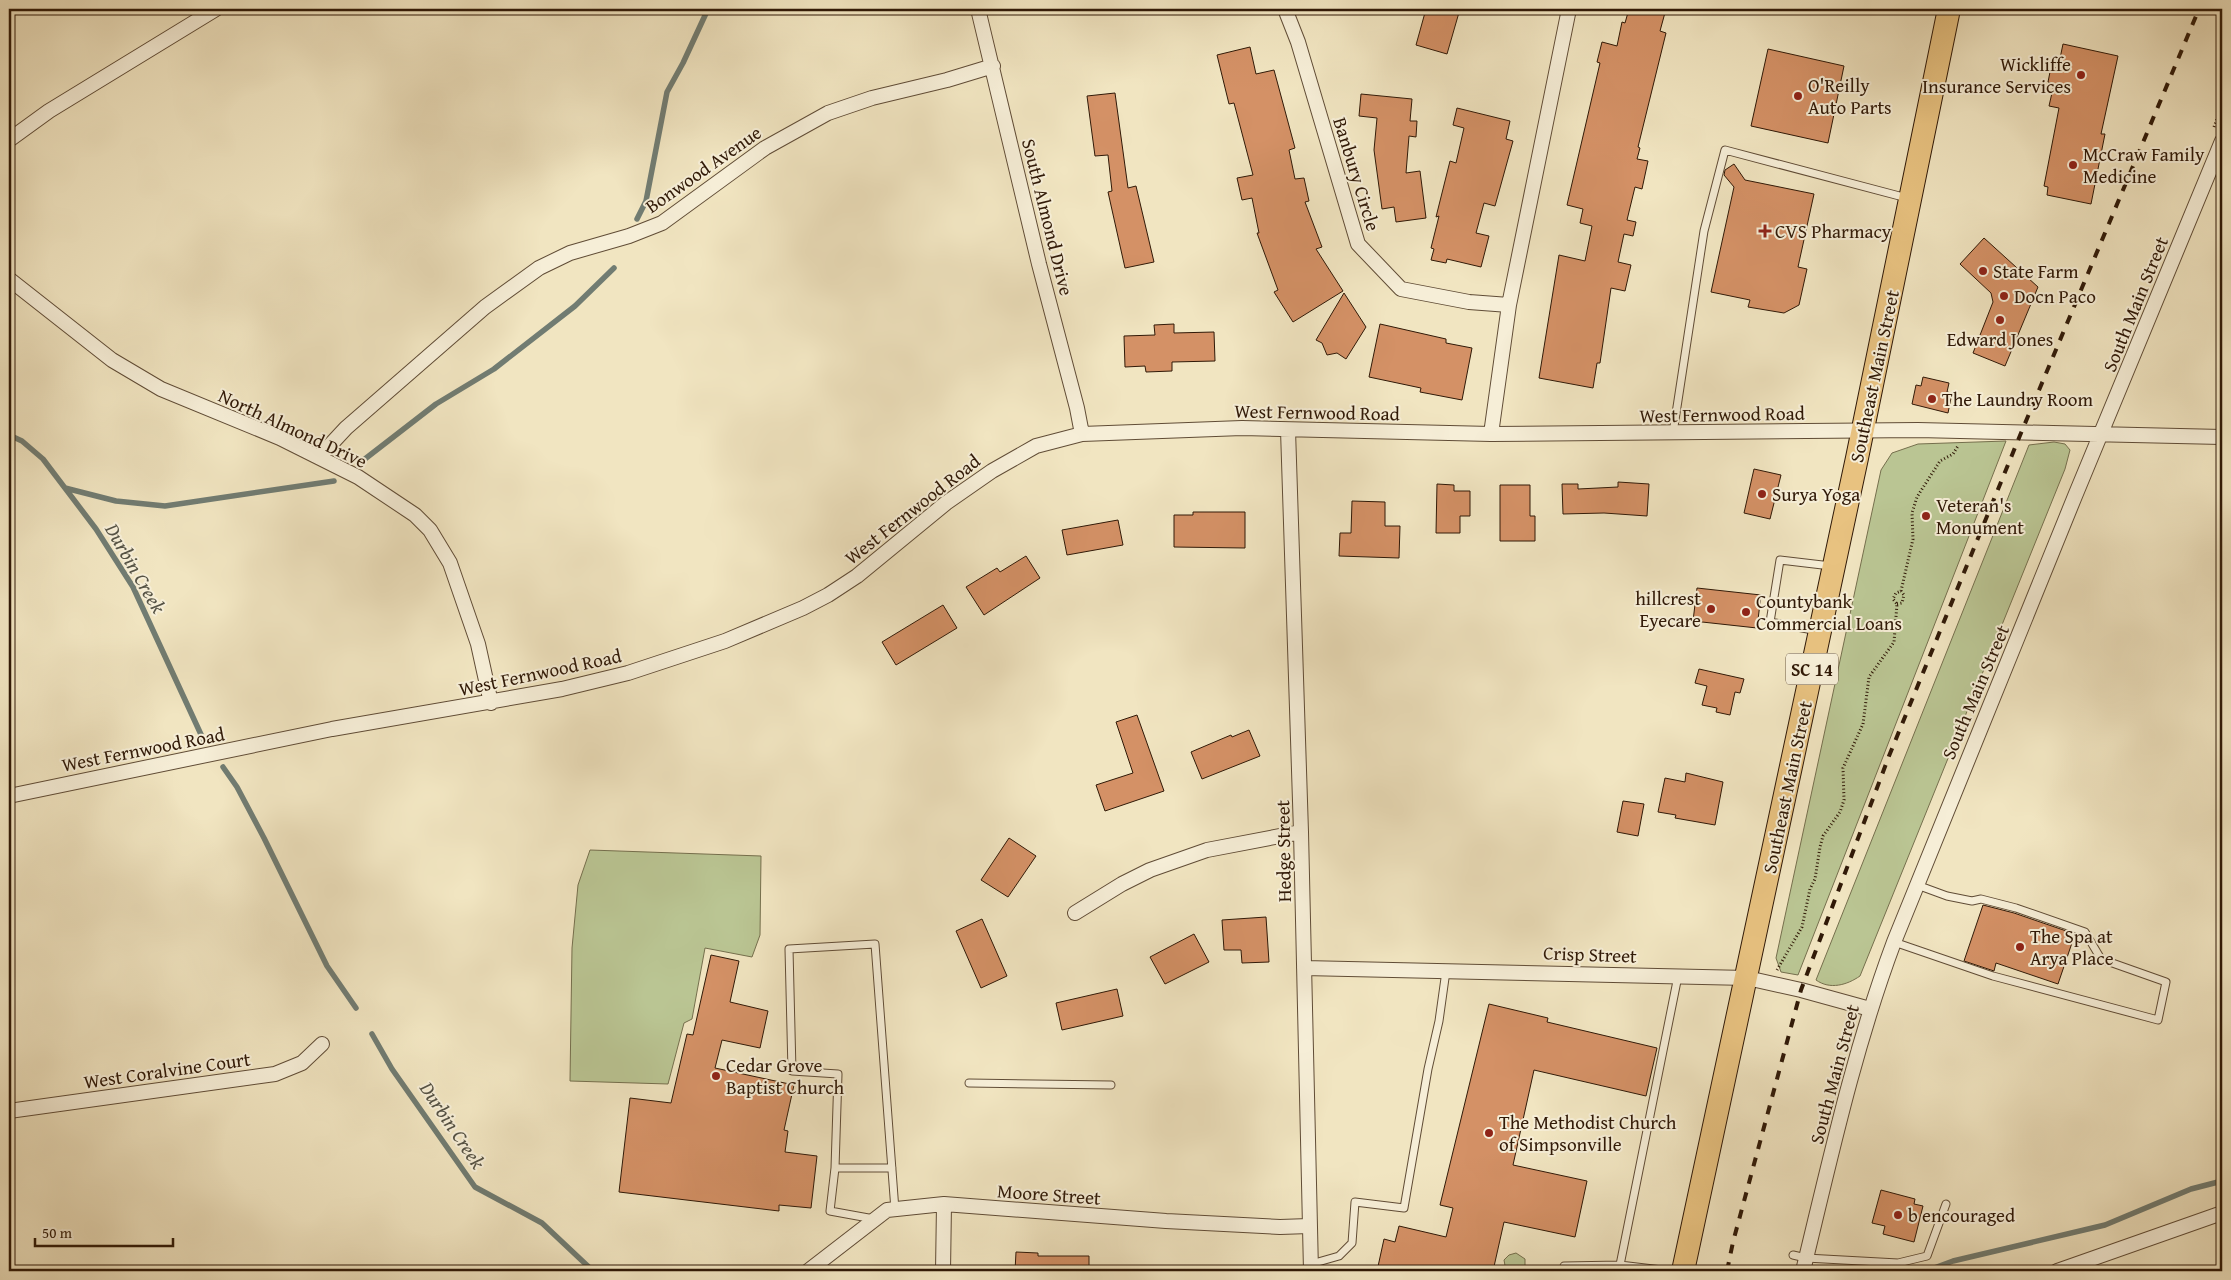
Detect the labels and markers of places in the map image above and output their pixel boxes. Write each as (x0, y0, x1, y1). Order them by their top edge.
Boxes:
place label: Wickliffe Insurance Services (1922, 50, 2071, 100)
marker: Wickliffe Insurance Services (2075, 69, 2087, 81)
place label: O'Reilly Auto Parts (1808, 71, 1892, 121)
marker: O'Reilly Auto Parts (1792, 90, 1804, 102)
place label: McCraw Family Medicine (2083, 140, 2205, 190)
marker: McCraw Family Medicine (2067, 159, 2079, 171)
place label: CVS Pharmacy (1775, 217, 1892, 245)
marker: CVS Pharmacy (1759, 225, 1771, 237)
place label: State Farm (1993, 257, 2079, 285)
marker: State Farm (1977, 265, 1989, 277)
place label: Docn Paco (2014, 282, 2096, 310)
marker: Docn Paco (1998, 290, 2010, 302)
marker: Edward Jones (1994, 314, 2006, 326)
place label: Edward Jones (1947, 325, 2053, 353)
place label: The Laundry Room (1942, 385, 2094, 413)
marker: The Laundry Room (1926, 393, 1938, 405)
place label: Surya Yoga (1772, 480, 1860, 508)
marker: Surya Yoga (1756, 488, 1768, 500)
place label: Veteran's Monument (1936, 491, 2024, 541)
marker: Veteran's Monument (1920, 510, 1932, 522)
place label: hillcrest Eyecare (1635, 584, 1701, 634)
place label: Countybank Commercial Loans (1756, 587, 1902, 637)
marker: hillcrest Eyecare (1705, 603, 1717, 615)
marker: Countybank Commercial Loans (1740, 606, 1752, 618)
place label: The Spa at Arya Place (2030, 922, 2114, 972)
marker: The Spa at Arya Place (2014, 941, 2026, 953)
place label: Cedar Grove Baptist Church (726, 1051, 844, 1101)
marker: Cedar Grove Baptist Church (710, 1070, 722, 1082)
place label: The Methodist Church of Simpsonville (1499, 1108, 1677, 1158)
marker: The Methodist Church of Simpsonville (1483, 1127, 1495, 1139)
place label: b encouraged (1908, 1201, 2016, 1229)
marker: b encouraged (1892, 1209, 1904, 1221)

